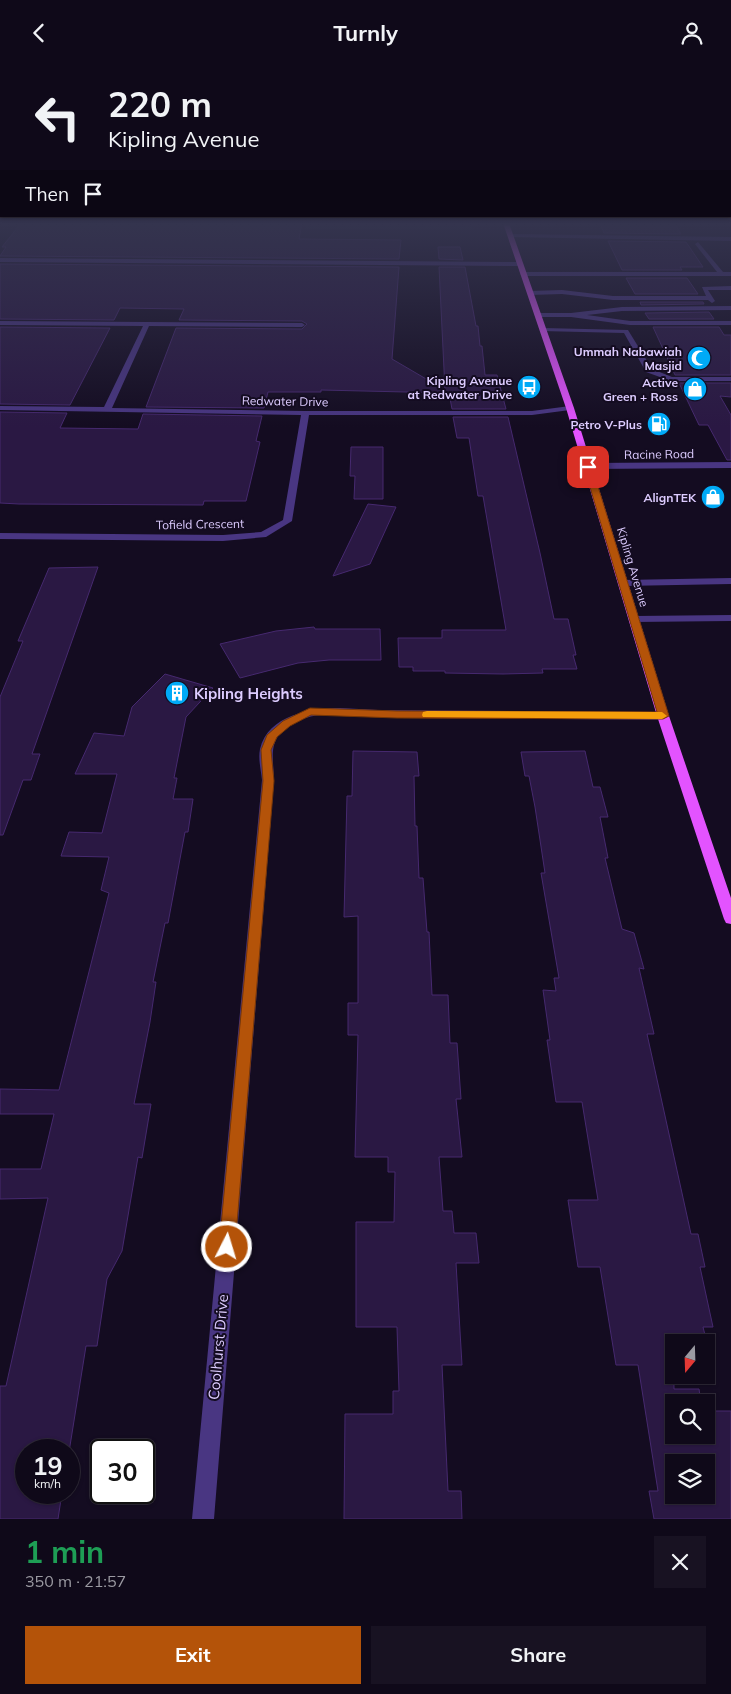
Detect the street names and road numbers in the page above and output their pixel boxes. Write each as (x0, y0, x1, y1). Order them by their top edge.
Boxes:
street label: Redwater Drive (242, 393, 328, 409)
street label: Racine Road (624, 446, 694, 462)
street label: Tofield Crescent (156, 516, 244, 532)
street label: Kipling Avenue (614, 525, 652, 609)
street label: Coolhurst Drive (204, 1293, 232, 1401)

